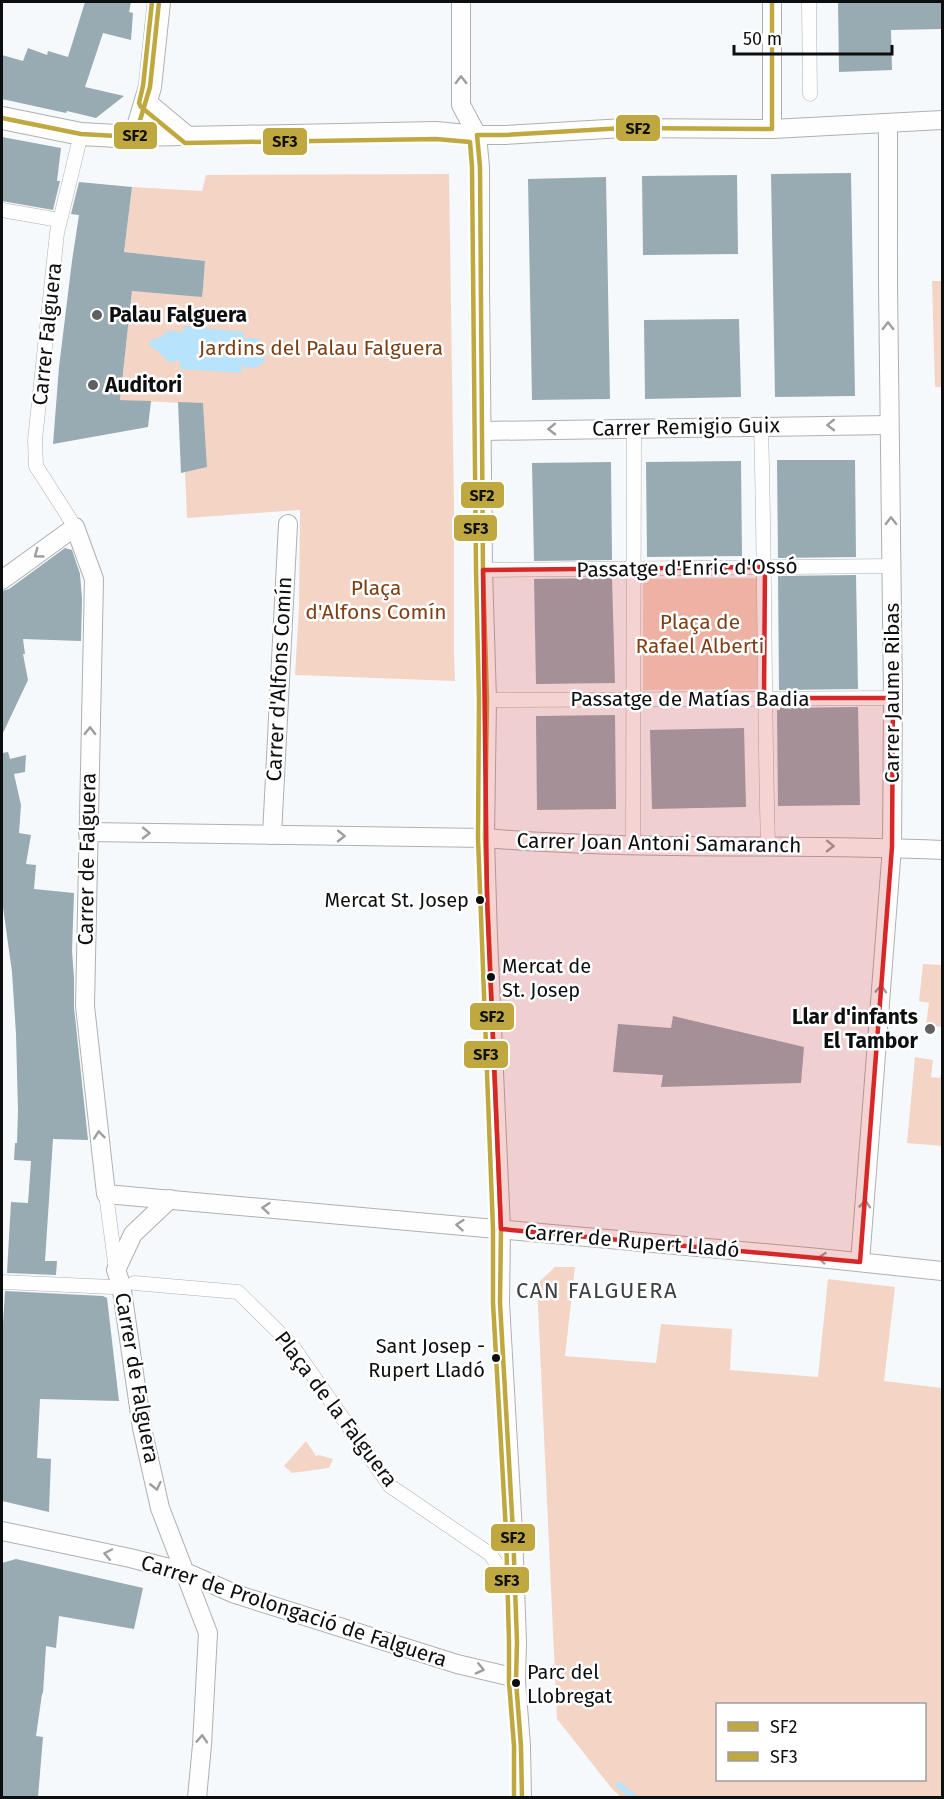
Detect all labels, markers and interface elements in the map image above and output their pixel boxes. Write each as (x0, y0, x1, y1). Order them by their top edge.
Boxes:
scale bar (734, 18, 892, 56)
text: 50 m (743, 28, 782, 50)
one-way arrow (455, 76, 467, 85)
line badge: SF2 (615, 114, 661, 142)
text: SF2 (625, 119, 651, 138)
line badge: SF2 (113, 121, 158, 150)
text: SF2 (122, 126, 148, 145)
line badge: SF3 (262, 127, 308, 156)
text: SF3 (272, 132, 298, 151)
street label: Carrer Falguera (27, 261, 67, 407)
place label: Palau Falguera (109, 302, 247, 328)
marker: Palau Falguera (90, 308, 104, 322)
one-way arrow (882, 322, 894, 331)
park label: Jardins del Palau Falguera (199, 335, 443, 361)
place label: Auditori (104, 372, 182, 398)
marker: Auditori (86, 378, 100, 392)
street label: Carrer Remigio Guix (592, 412, 781, 442)
one-way arrow (826, 419, 835, 431)
one-way arrow (547, 423, 556, 436)
line badge: SF2 (460, 481, 505, 509)
text: SF2 (469, 486, 495, 505)
line badge: SF3 (453, 514, 498, 542)
one-way arrow (885, 517, 897, 526)
text: SF3 (463, 519, 489, 538)
one-way arrow (34, 546, 45, 557)
street label: Passatge d'Enric d'Ossó (576, 553, 798, 583)
park label: Plaça d'Alfons Comín (305, 575, 447, 625)
street label: Carrer d'Alfons Comín (261, 576, 297, 782)
street label: Carrer Jaume Ribas (879, 602, 905, 783)
park label: Plaça de Rafael Alberti (636, 609, 764, 659)
street label: Passatge de Matías Badia (570, 686, 810, 712)
one-way arrow (83, 727, 96, 736)
street label: Carrer de Falguera (72, 772, 102, 946)
one-way arrow (142, 827, 151, 839)
street label: Carrer Joan Antoni Samaranch (516, 828, 802, 858)
one-way arrow (337, 829, 346, 842)
one-way arrow (825, 840, 834, 853)
place label: Mercat St. Josep (324, 888, 469, 912)
marker: Mercat St. Josep (474, 894, 486, 906)
place label: Mercat de St. Josep (502, 954, 591, 1002)
marker: Mercat de St. Josep (485, 971, 497, 983)
one-way arrow (875, 984, 888, 993)
line badge: SF2 (469, 1002, 515, 1031)
place label: Llar d'infants El Tambor (792, 1004, 919, 1054)
text: SF2 (479, 1007, 505, 1026)
marker: Llar d'infants El Tambor (923, 1022, 937, 1036)
line badge: SF3 (463, 1040, 509, 1069)
text: SF3 (473, 1045, 499, 1064)
one-way arrow (93, 1131, 106, 1140)
one-way arrow (858, 1200, 871, 1209)
one-way arrow (261, 1202, 270, 1215)
one-way arrow (456, 1219, 465, 1232)
street label: Carrer de Rupert Lladó (523, 1219, 741, 1263)
one-way arrow (817, 1252, 826, 1265)
district label: CAN FALGUERA (516, 1277, 678, 1304)
street label: Carrer de Falguera (109, 1291, 165, 1465)
street label: Plaça de la Falguera (269, 1326, 403, 1492)
place label: Sant Josep - Rupert Lladó (368, 1334, 485, 1382)
marker: Sant Josep - Rupert Lladó (490, 1352, 502, 1364)
one-way arrow (148, 1481, 161, 1491)
line badge: SF2 (490, 1523, 536, 1552)
text: SF2 (500, 1528, 526, 1547)
one-way arrow (103, 1548, 113, 1561)
street label: Carrer de Prolongació de Falguera (138, 1549, 450, 1673)
line badge: SF3 (484, 1566, 530, 1594)
text: SF3 (494, 1571, 520, 1590)
place label: Parc del Llobregat (527, 1660, 613, 1708)
one-way arrow (475, 1662, 485, 1675)
marker: Parc del Llobregat (510, 1677, 522, 1689)
legend (716, 1703, 926, 1781)
text: SF2 (770, 1716, 797, 1738)
one-way arrow (195, 1735, 208, 1744)
text: SF3 (770, 1746, 798, 1768)

